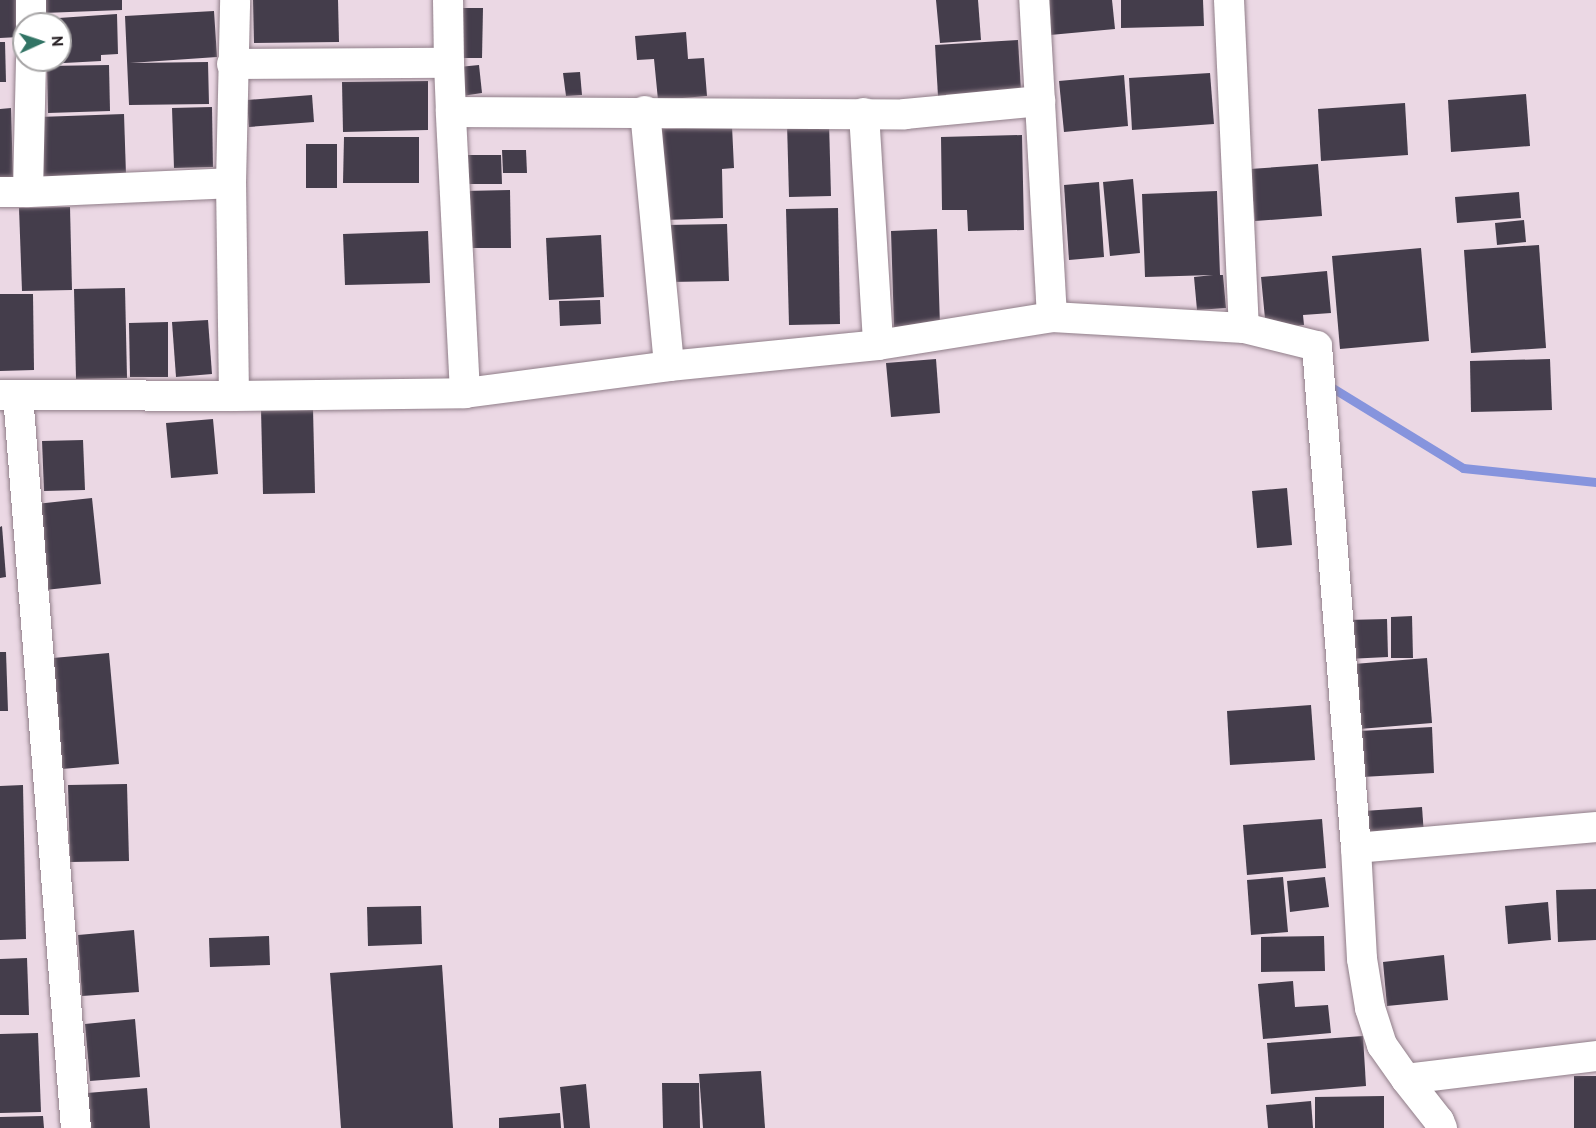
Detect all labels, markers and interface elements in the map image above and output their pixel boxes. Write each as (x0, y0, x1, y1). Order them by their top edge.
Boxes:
north arrow (12, 12, 72, 72)
text: N (48, 35, 68, 47)

